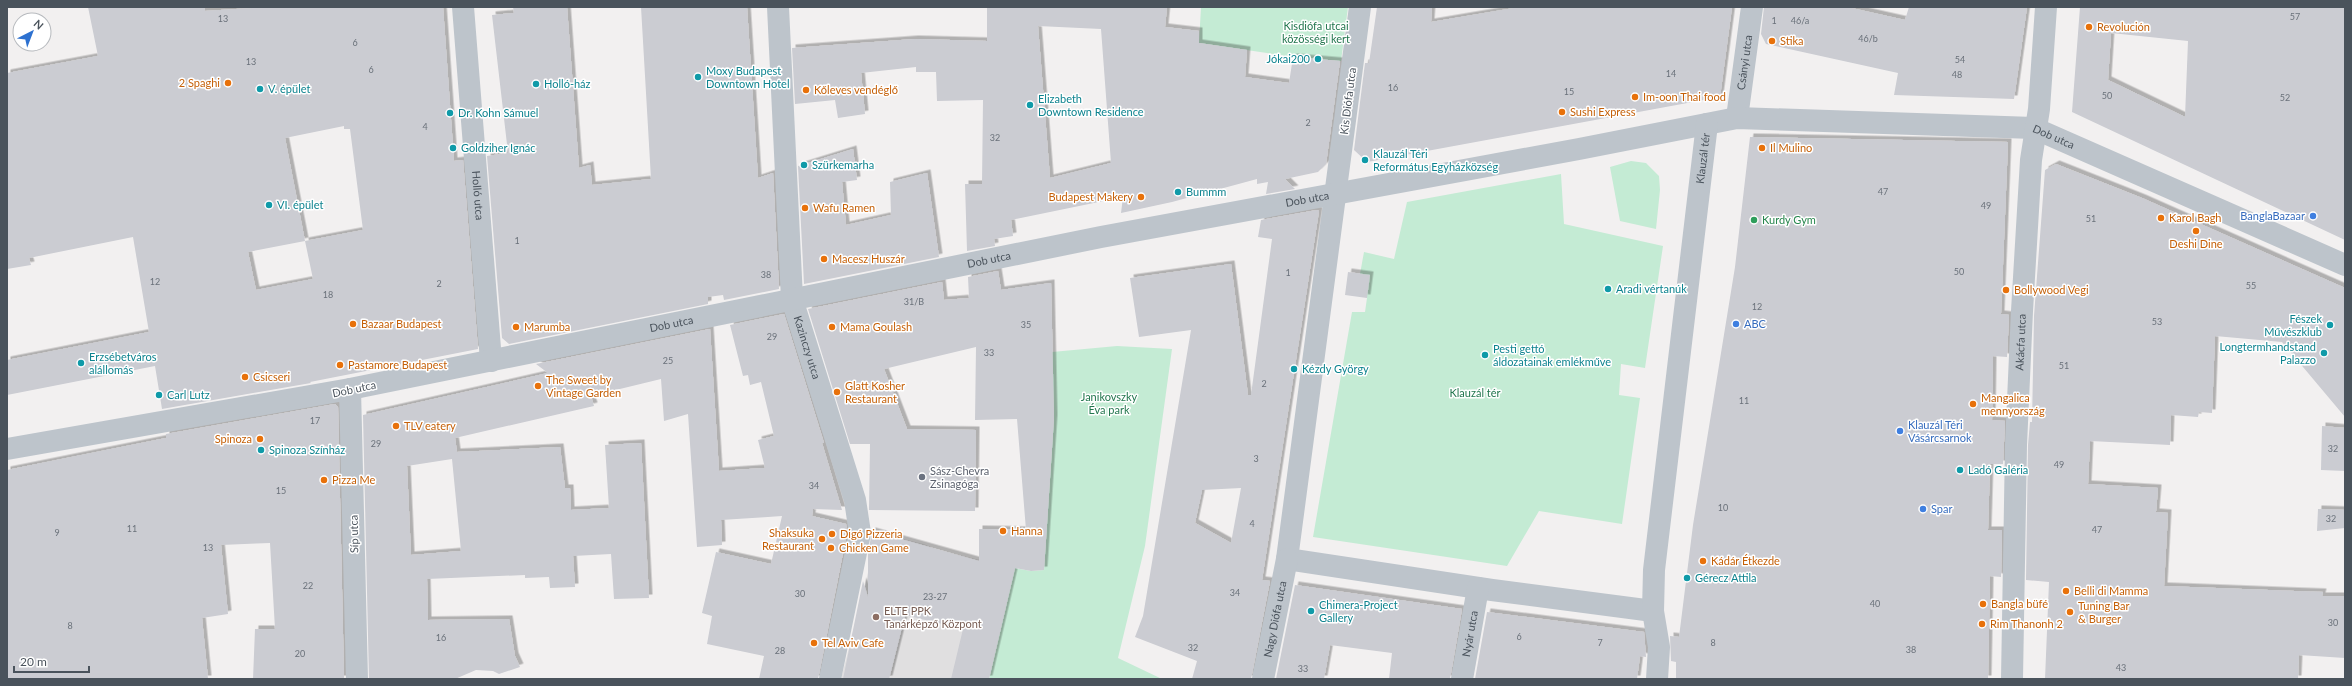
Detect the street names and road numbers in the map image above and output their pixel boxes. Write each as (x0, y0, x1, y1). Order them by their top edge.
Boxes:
street label: Csányi utca (1734, 34, 1754, 91)
street label: Kis Diófa utca (1337, 67, 1358, 135)
street label: Dob utca (2031, 121, 2077, 151)
street label: Klauzál tér (1693, 132, 1712, 185)
street label: Holló utca (470, 170, 487, 221)
street label: Dob utca (1284, 188, 1330, 209)
street label: Dob utca (966, 248, 1012, 270)
street label: Dob utca (648, 313, 694, 334)
street label: Kazinczy utca (792, 314, 824, 381)
street label: Akácfa utca (2012, 314, 2028, 371)
street label: Dob utca (331, 378, 377, 399)
street label: Síp utca (347, 515, 360, 553)
street label: Nagy Diófa utca (1260, 580, 1288, 658)
street label: Nyár utca (1459, 609, 1480, 658)

